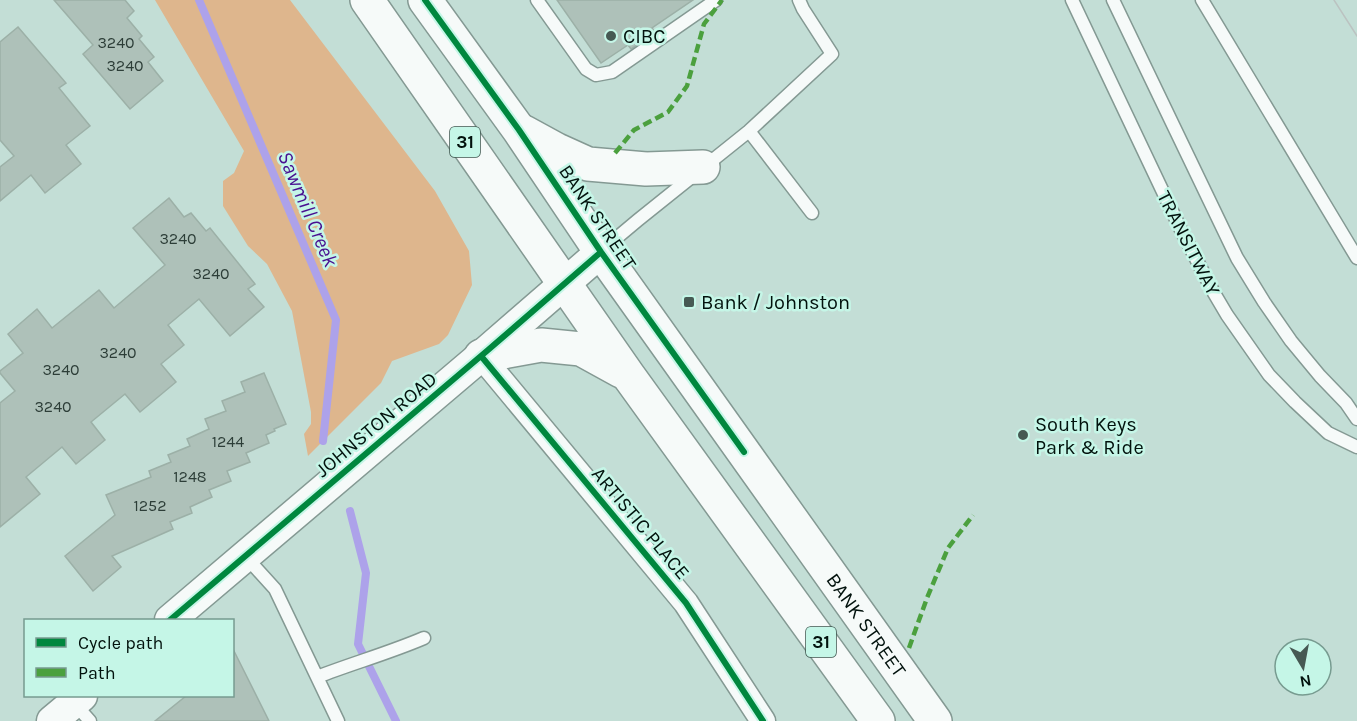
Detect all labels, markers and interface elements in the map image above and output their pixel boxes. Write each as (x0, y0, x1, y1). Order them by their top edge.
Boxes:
place label: CIBC (623, 25, 666, 48)
marker: CIBC (604, 29, 618, 43)
house number: 3240 (97, 33, 135, 52)
house number: 3240 (106, 56, 144, 75)
road number: 31 (450, 127, 480, 157)
water label: Sawmill Creek (273, 148, 343, 271)
street label: BANK STREET (554, 161, 641, 274)
street label: TRANSITWAY (1152, 187, 1225, 299)
house number: 3240 (159, 229, 197, 248)
house number: 3240 (192, 264, 230, 283)
place label: Bank / Johnston (701, 291, 850, 314)
marker: Bank / Johnston (682, 295, 696, 309)
house number: 3240 (99, 343, 137, 362)
house number: 3240 (42, 360, 80, 379)
street label: JOHNSTON ROAD (311, 367, 442, 482)
house number: 3240 (34, 397, 72, 416)
place label: South Keys Park & Ride (1035, 413, 1144, 459)
marker: South Keys Park & Ride (1016, 428, 1030, 442)
house number: 1244 (212, 432, 244, 451)
street label: ARTISTIC PLACE (587, 463, 694, 584)
house number: 1248 (173, 467, 207, 486)
house number: 1252 (134, 496, 166, 515)
street label: BANK STREET (821, 569, 911, 681)
legend (24, 619, 234, 697)
road number: 31 (806, 627, 836, 657)
text: Cycle path (78, 632, 163, 654)
north arrow (1273, 637, 1333, 697)
text: Path (78, 662, 116, 684)
text: N (1298, 671, 1313, 692)

